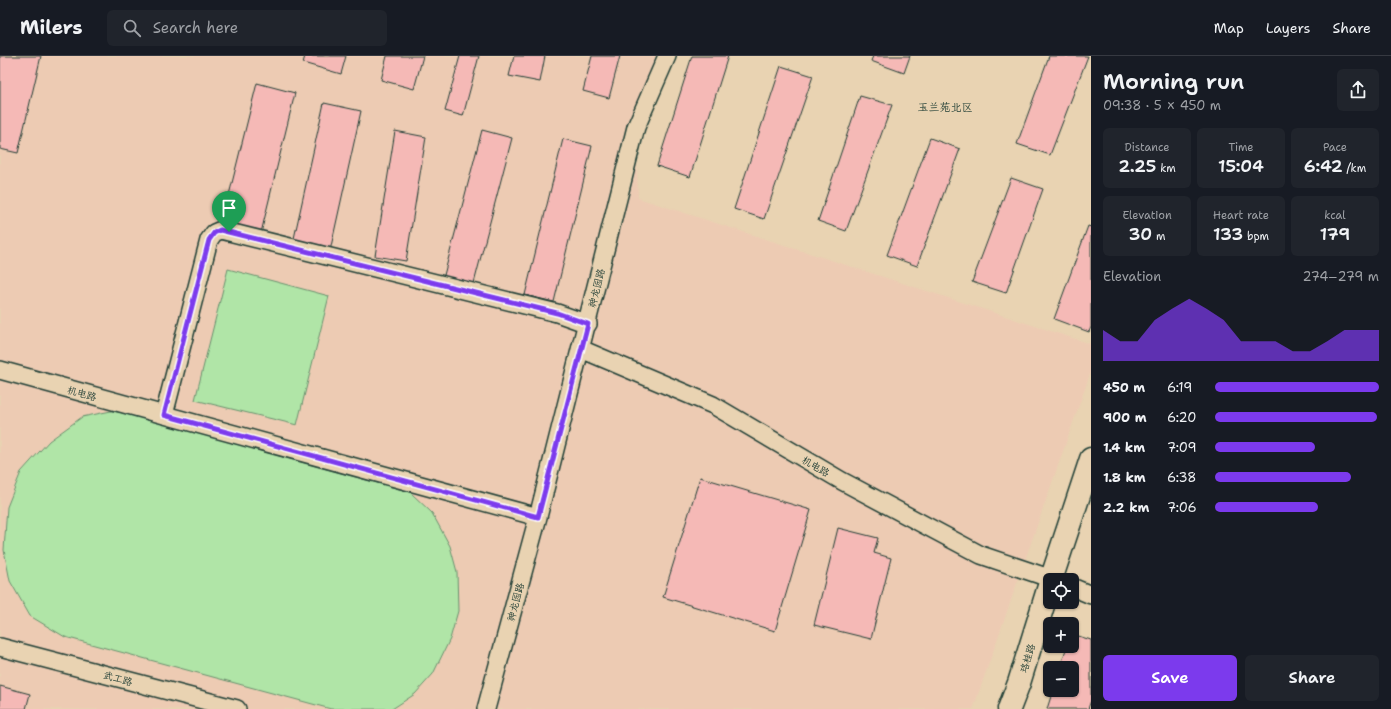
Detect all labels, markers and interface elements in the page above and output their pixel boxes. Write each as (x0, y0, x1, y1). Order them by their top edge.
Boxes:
search box (107, 10, 387, 46)
text: Milers (20, 15, 83, 40)
icon: search (121, 17, 143, 39)
text: Search here (153, 18, 238, 38)
text: Map (1214, 19, 1244, 37)
text: Layers (1266, 19, 1310, 37)
text: Share (1332, 19, 1371, 37)
text: Morning run (1103, 67, 1244, 96)
button: share (1337, 69, 1379, 111)
text: 09:38 · 5 × 450 m (1103, 97, 1221, 114)
district label: 玉兰苑北区 (918, 100, 973, 115)
text: Distance (1124, 140, 1170, 155)
text: Time (1228, 140, 1254, 155)
text: Pace (1323, 140, 1347, 155)
text: 2.25 (1118, 155, 1156, 177)
text: 15:04 (1218, 155, 1264, 177)
text: 6:42 (1304, 155, 1343, 177)
text: km (1156, 161, 1176, 176)
text: /km (1343, 161, 1366, 176)
pin (212, 191, 246, 232)
icon: arrive (218, 197, 240, 219)
text: Elevation (1122, 208, 1172, 223)
text: Heart rate (1213, 208, 1269, 223)
text: kcal (1324, 208, 1346, 223)
text: 30 (1129, 223, 1152, 245)
text: 133 (1213, 223, 1243, 245)
text: 179 (1320, 223, 1350, 245)
text: m (1152, 229, 1165, 244)
text: bpm (1243, 229, 1269, 244)
street label: 神龙园路 (585, 267, 608, 309)
text: Elevation (1103, 268, 1161, 285)
text: 274–279 m (1303, 268, 1379, 285)
text: 450 m (1103, 379, 1145, 396)
text: 6:19 (1167, 379, 1192, 396)
street label: 机电路 (66, 383, 98, 404)
text: 900 m (1103, 409, 1146, 426)
text: 6:20 (1167, 409, 1196, 426)
text: 1.4 km (1103, 439, 1145, 456)
text: 7:09 (1167, 439, 1197, 456)
street label: 机电路 (800, 453, 832, 480)
text: 1.8 km (1103, 469, 1146, 486)
text: 6:38 (1167, 469, 1196, 486)
text: 2.2 km (1103, 499, 1149, 516)
text: 7:06 (1167, 499, 1197, 516)
map controls (1043, 573, 1079, 697)
button: locate (1043, 573, 1079, 609)
street label: 神龙园路 (504, 581, 527, 623)
button: + (1043, 617, 1079, 653)
street label: 珞桂路 (1017, 642, 1038, 674)
button: Save (1103, 655, 1237, 701)
button: Share (1245, 655, 1379, 701)
button: − (1043, 661, 1079, 697)
street label: 武工路 (102, 668, 134, 689)

